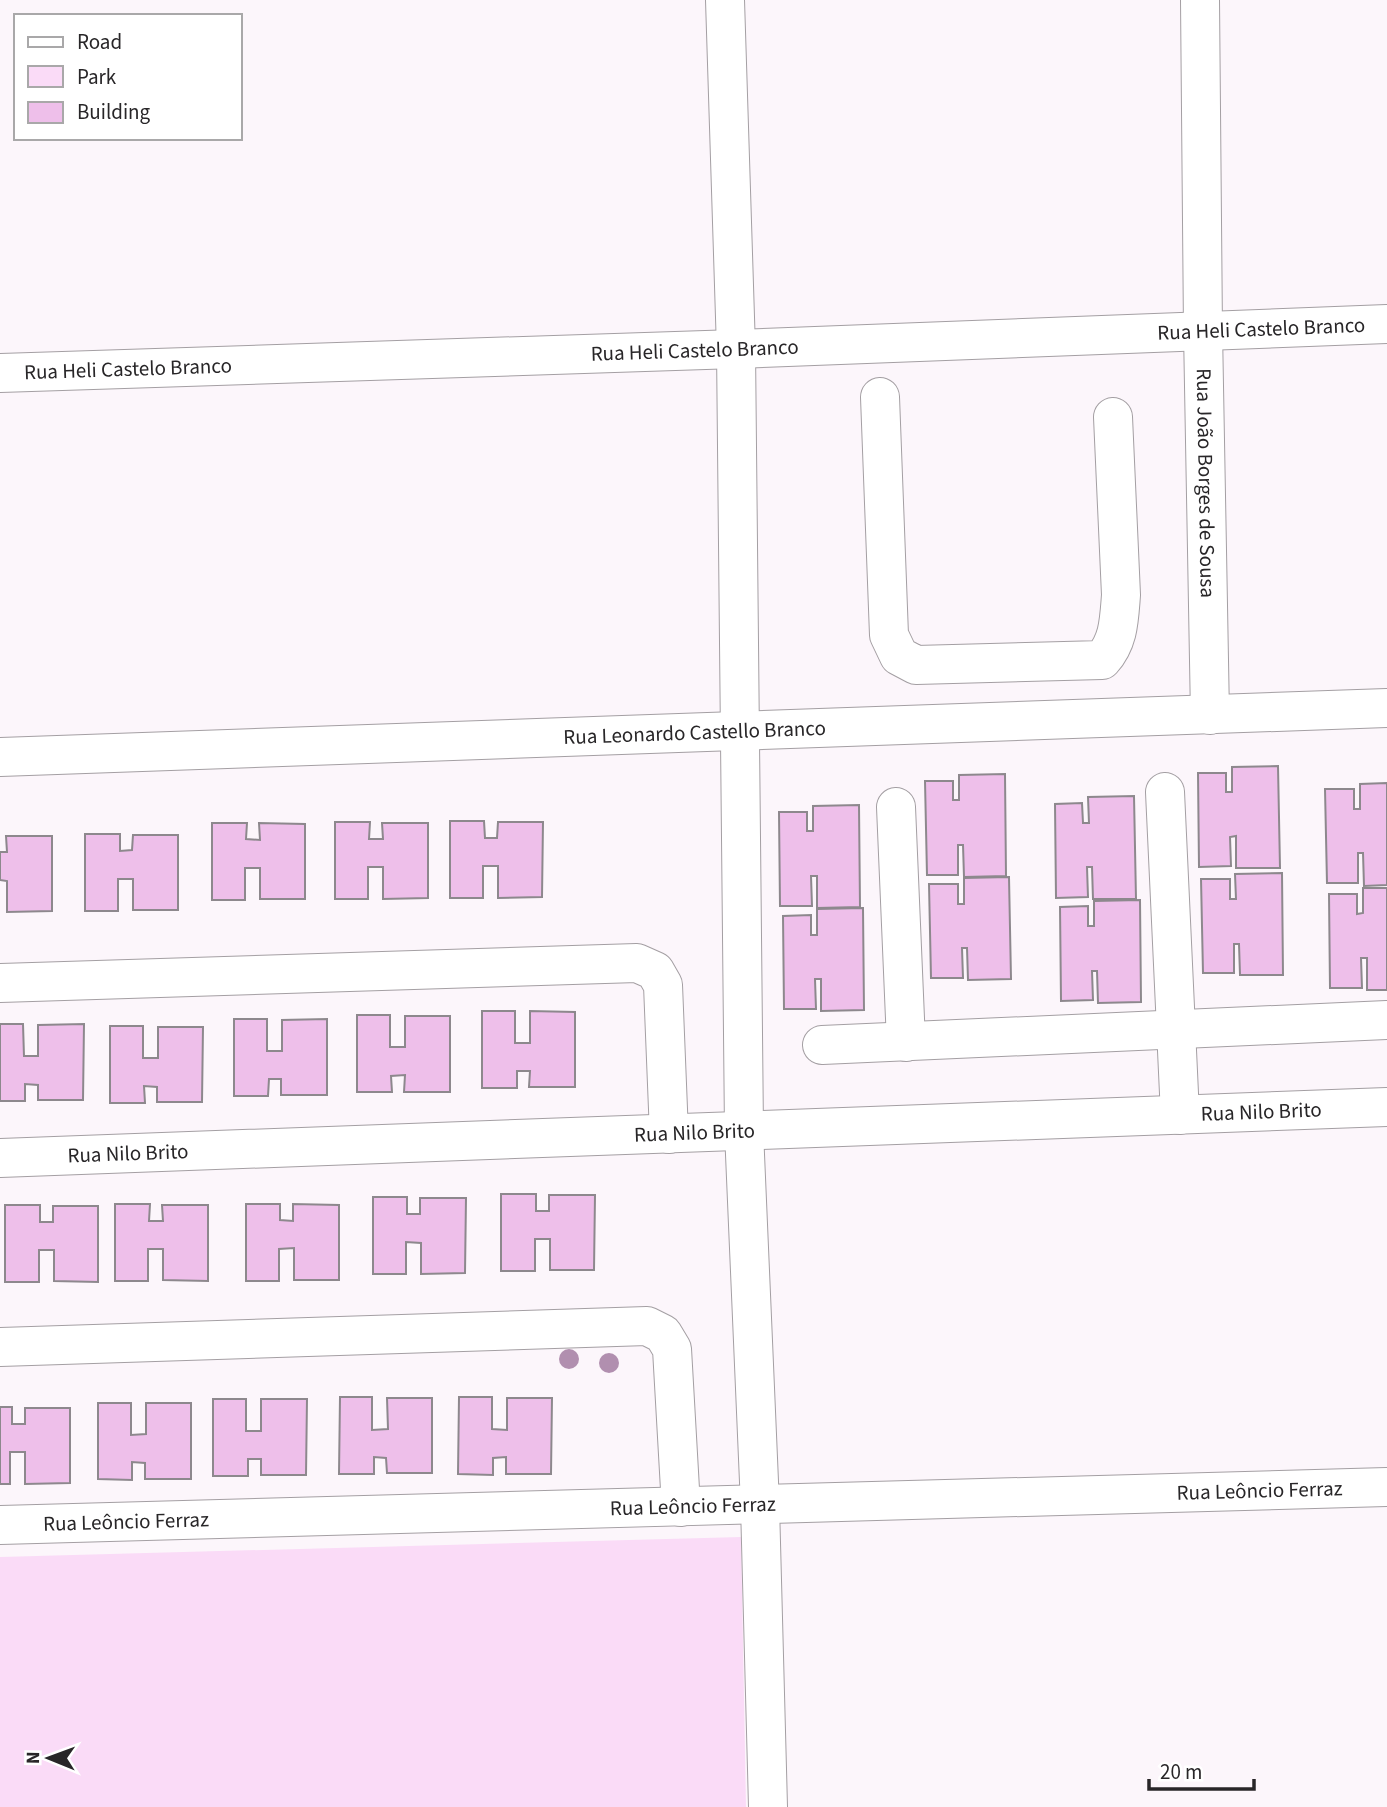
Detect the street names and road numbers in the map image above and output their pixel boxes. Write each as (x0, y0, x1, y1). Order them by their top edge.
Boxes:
street label: Rua Heli Castelo Branco (1157, 310, 1366, 348)
street label: Rua Heli Castelo Branco (590, 332, 799, 369)
street label: Rua Heli Castelo Branco (23, 350, 232, 387)
street label: Rua João Borges de Sousa (1189, 368, 1223, 598)
street label: Rua Leonardo Castello Branco (563, 713, 826, 752)
street label: Rua Nilo Brito (1200, 1094, 1322, 1129)
street label: Rua Nilo Brito (634, 1115, 756, 1150)
street label: Rua Nilo Brito (67, 1136, 189, 1171)
street label: Rua Leôncio Ferraz (1176, 1473, 1343, 1508)
street label: Rua Leôncio Ferraz (609, 1489, 776, 1523)
street label: Rua Leôncio Ferraz (43, 1504, 209, 1539)

